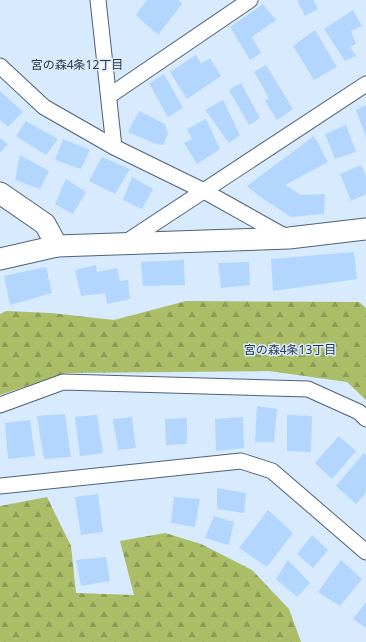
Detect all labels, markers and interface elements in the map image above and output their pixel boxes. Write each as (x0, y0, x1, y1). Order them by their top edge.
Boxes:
district label: 宮の森4条12丁目 (31, 56, 123, 73)
district label: 宮の森4条13丁目 (244, 341, 336, 358)

